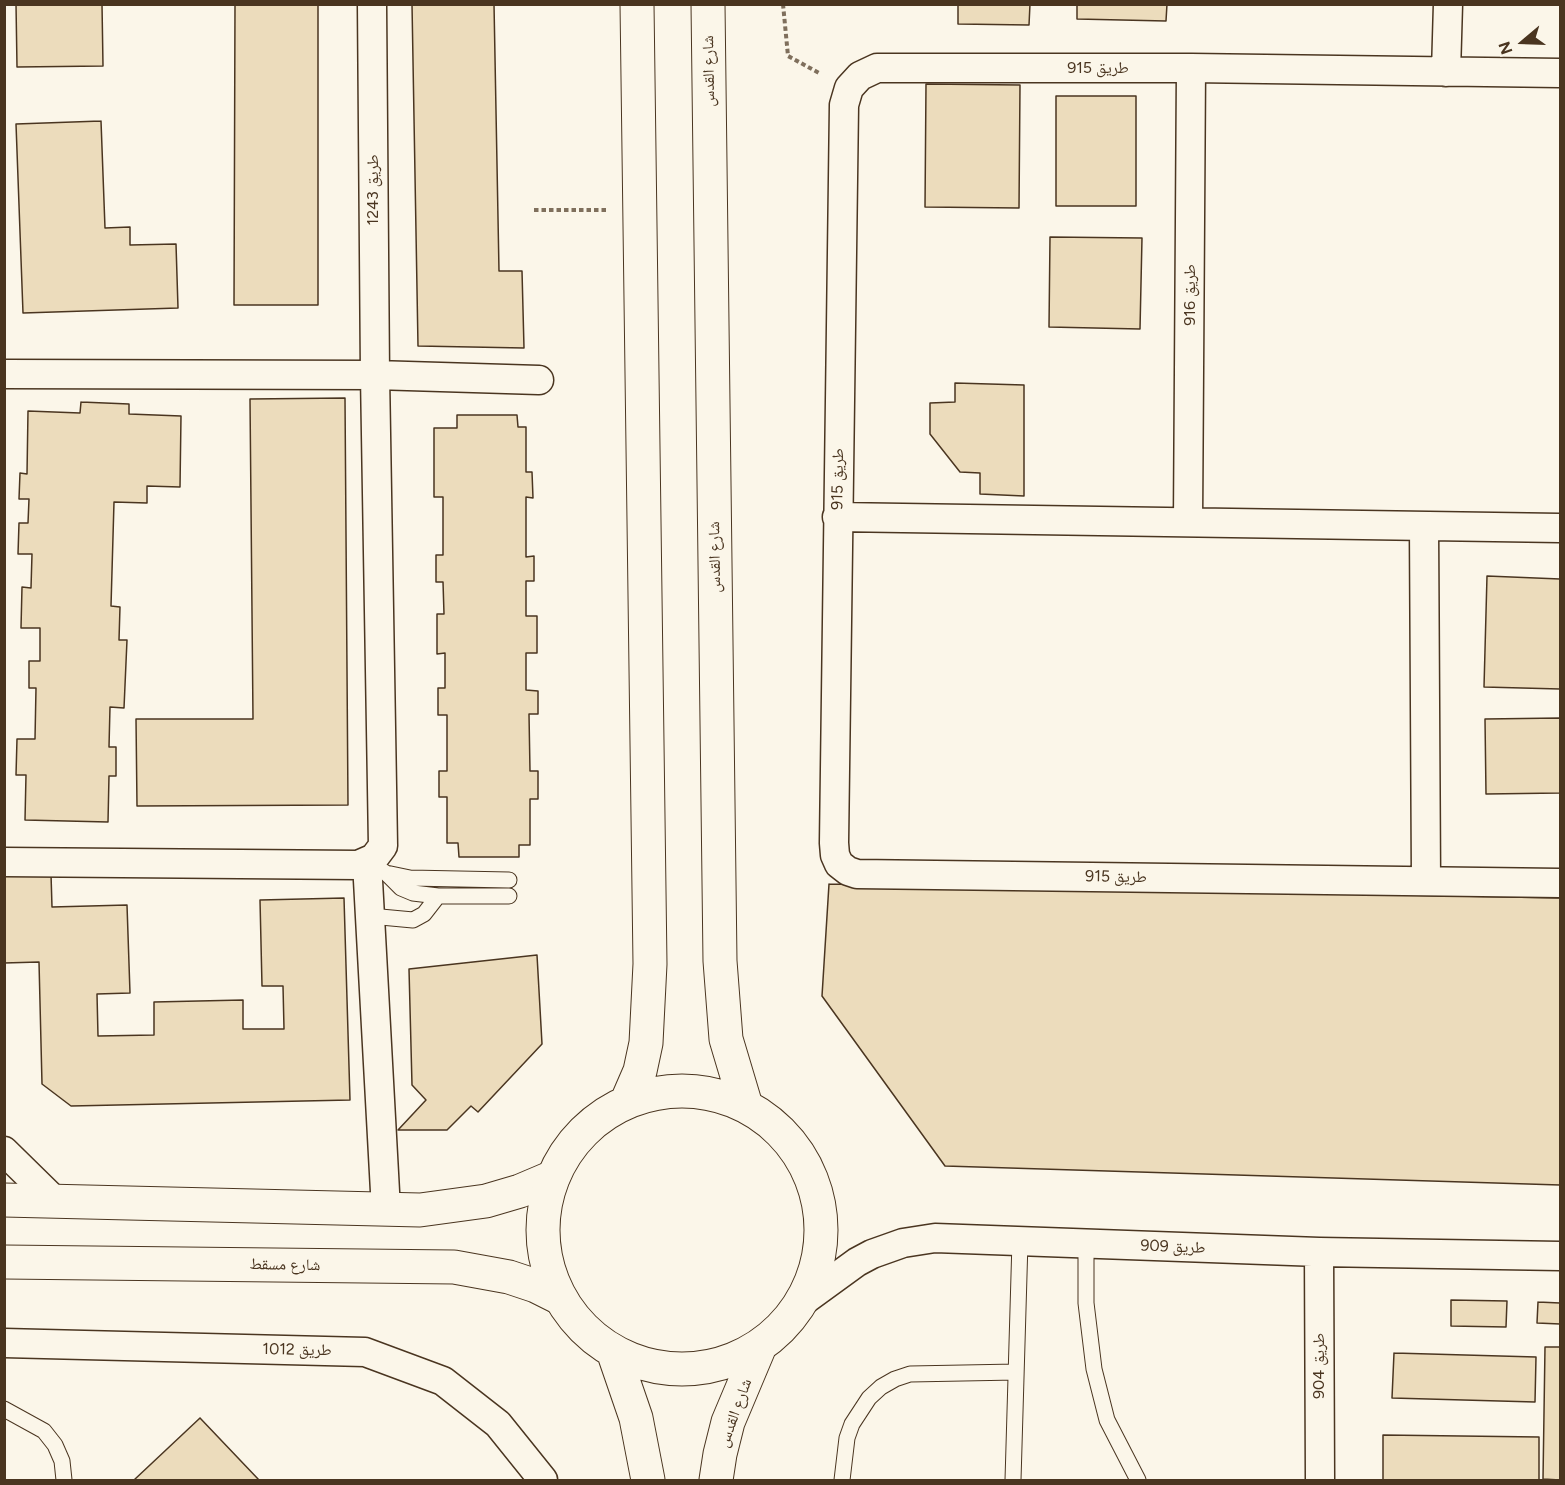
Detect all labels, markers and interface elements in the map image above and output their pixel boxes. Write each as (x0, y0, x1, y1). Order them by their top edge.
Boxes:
north arrow (1493, 12, 1553, 72)
street label: شارع القدس (699, 35, 719, 107)
text: N (1495, 39, 1517, 57)
street label: طريق 915 (1067, 58, 1129, 78)
street label: طريق 1243 (363, 155, 383, 225)
street label: طريق 916 (1180, 264, 1200, 326)
street label: طريق 915 (828, 448, 848, 510)
street label: شارع القدس (705, 521, 725, 593)
street label: طريق 915 (1085, 867, 1147, 887)
street label: طريق 909 (1140, 1236, 1206, 1258)
street label: شارع مسقط (249, 1255, 321, 1275)
street label: طريق 904 (1309, 1333, 1329, 1399)
street label: طريق 1012 (262, 1340, 332, 1360)
street label: شارع القدس (714, 1376, 756, 1450)

